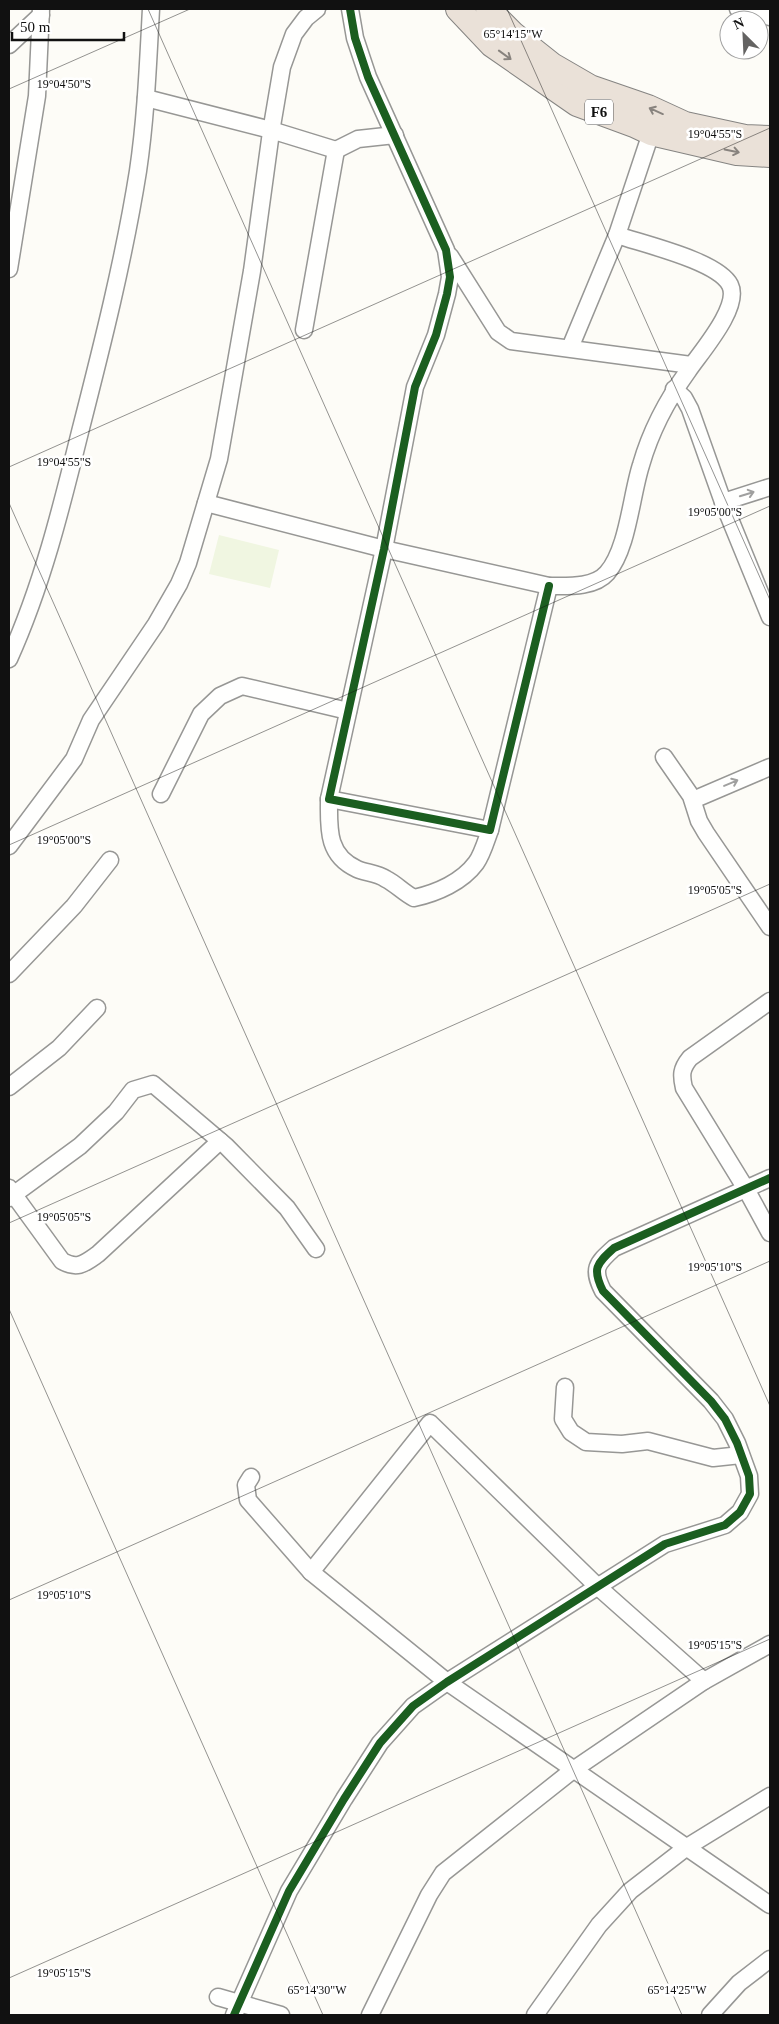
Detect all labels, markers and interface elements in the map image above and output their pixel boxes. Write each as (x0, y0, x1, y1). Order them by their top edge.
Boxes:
scale bar (12, 10, 125, 42)
north arrow (719, 10, 769, 60)
text: N (731, 15, 747, 32)
text: 50 m (20, 19, 51, 35)
text: 65°14'15"W (483, 27, 543, 41)
one-way arrow (498, 50, 512, 60)
text: 19°04'50"S (37, 77, 91, 91)
road number: F6 (585, 100, 613, 124)
one-way arrow (649, 105, 664, 115)
text: 19°04'55"S (688, 127, 742, 141)
one-way arrow (724, 147, 740, 157)
text: 19°04'55"S (37, 455, 91, 469)
one-way arrow (738, 489, 754, 499)
text: 19°05'00"S (688, 505, 742, 519)
one-way arrow (723, 778, 738, 788)
text: 19°05'00"S (37, 833, 91, 847)
text: 19°05'05"S (688, 883, 742, 897)
text: 19°05'05"S (37, 1210, 91, 1224)
text: 19°05'10"S (688, 1260, 742, 1274)
text: 19°05'10"S (37, 1588, 91, 1602)
text: 19°05'15"S (688, 1638, 742, 1652)
text: 19°05'15"S (37, 1966, 91, 1980)
text: 65°14'30"W (287, 1983, 347, 1997)
text: 65°14'25"W (647, 1983, 707, 1997)

